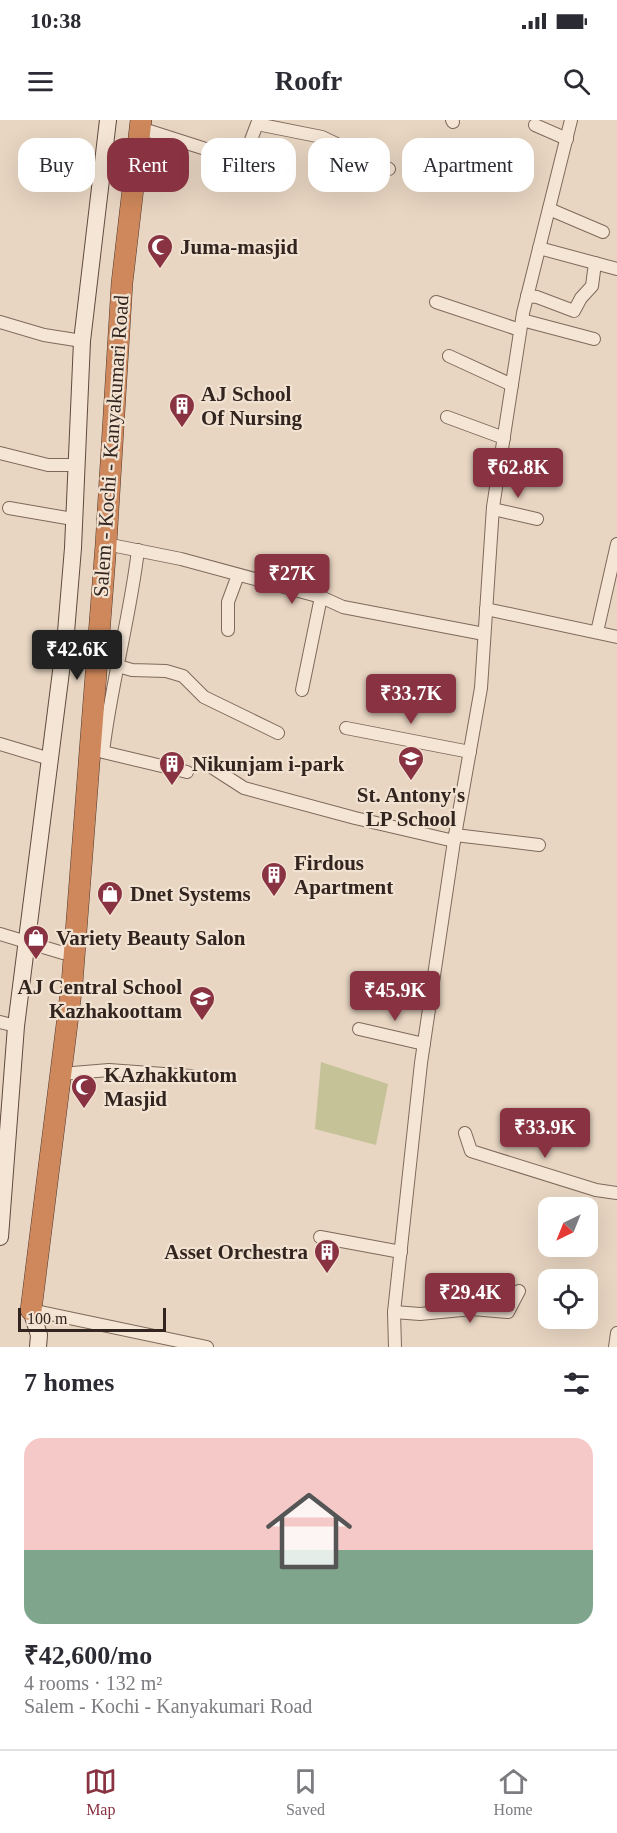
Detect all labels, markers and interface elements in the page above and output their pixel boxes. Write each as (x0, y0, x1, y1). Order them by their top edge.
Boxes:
text: 10:38 (30, 8, 81, 33)
icon: menu (24, 65, 57, 98)
icon: search (560, 65, 593, 98)
text: Roofr (275, 66, 342, 96)
chip: Buy (18, 138, 95, 192)
chip: Rent (107, 138, 189, 192)
chip: Filters (201, 138, 296, 192)
chip: New (308, 138, 390, 192)
chip: Apartment (402, 138, 534, 192)
mosque icon: Juma-masjid (145, 232, 175, 270)
place label: Juma-masjid (180, 235, 298, 259)
street label: Salem - Kochi - Kanyakumari Road (88, 294, 134, 598)
place label: AJ School Of Nursing (201, 382, 302, 430)
building icon: AJ School Of Nursing (167, 391, 197, 429)
pin: ₹62.8K (469, 448, 567, 499)
text: ₹62.8K (487, 456, 549, 478)
pin: ₹27K (256, 554, 328, 605)
text: ₹27K (269, 562, 316, 584)
pin: ₹42.6K (28, 630, 126, 681)
text: ₹42.6K (46, 638, 108, 660)
pin: ₹33.7K (362, 674, 460, 725)
text: ₹33.7K (380, 682, 442, 704)
school or university icon: St. Antony's LP School (396, 744, 426, 782)
building icon: Nikunjam i-park (157, 749, 187, 787)
place label: Nikunjam i-park (192, 752, 345, 776)
place label: St. Antony's LP School (357, 783, 465, 831)
place label: Firdous Apartment (294, 851, 393, 899)
building icon: Firdous Apartment (259, 860, 289, 898)
shop icon: Dnet Systems (95, 879, 125, 917)
place label: Dnet Systems (130, 882, 251, 906)
shop icon: Variety Beauty Salon (21, 923, 51, 961)
place label: Variety Beauty Salon (56, 926, 246, 950)
pin: ₹45.9K (346, 971, 444, 1022)
place label: AJ Central School Kazhakoottam (18, 975, 183, 1023)
text: ₹45.9K (364, 979, 426, 1001)
school or university icon: AJ Central School Kazhakoottam (187, 984, 217, 1022)
place label: KAzhakkutom Masjid (104, 1063, 238, 1111)
mosque icon: KAzhakkutom Masjid (69, 1072, 99, 1110)
pin: ₹33.9K (496, 1108, 594, 1159)
text: ₹33.9K (514, 1116, 576, 1138)
north arrow (538, 1197, 598, 1257)
map controls (538, 1197, 598, 1329)
building icon: Asset Orchestra (312, 1237, 342, 1275)
place label: Asset Orchestra (164, 1240, 308, 1264)
button: locate (538, 1269, 598, 1329)
pin: ₹29.4K (421, 1273, 519, 1324)
text: ₹29.4K (439, 1281, 501, 1303)
scale bar (18, 1305, 166, 1332)
text: 100 m (27, 1310, 67, 1327)
icon: filters (560, 1367, 593, 1400)
text: 7 homes (24, 1368, 114, 1397)
icon: home (255, 1477, 363, 1585)
text: ₹42,600/mo (24, 1641, 152, 1670)
text: 4 rooms · 132 m² (24, 1672, 162, 1694)
text: Salem - Kochi - Kanyakumari Road (24, 1695, 312, 1717)
tab: Map (84, 1765, 117, 1819)
tab: Saved (286, 1765, 325, 1819)
tab: Home (494, 1765, 533, 1819)

